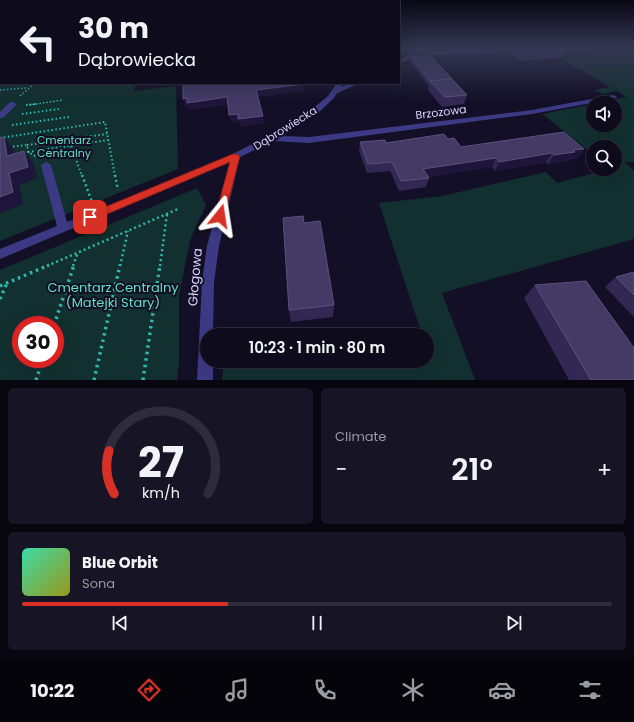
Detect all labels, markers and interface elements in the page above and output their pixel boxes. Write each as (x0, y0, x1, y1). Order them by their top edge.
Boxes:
text: 30 m (78, 9, 149, 48)
icon: left (12, 16, 64, 68)
text: Dąbrowiecka (78, 47, 196, 72)
map controls (586, 96, 622, 176)
button: sound (586, 96, 622, 132)
street label: Brzozowa (415, 101, 467, 123)
street label: Dąbrowiecka (250, 102, 320, 154)
park label: Cmentarz Centralny (37, 132, 92, 161)
button: search (586, 140, 622, 176)
position arrow (199, 195, 241, 237)
pin (73, 200, 107, 234)
icon: arrive (79, 206, 101, 228)
street label: Głogowa (183, 247, 207, 307)
park label: Cmentarz Centralny (Matejki Stary) (47, 278, 179, 312)
speed limit sign: 30 (12, 316, 64, 368)
text: 10:23 · 1 min · 80 m (249, 337, 385, 358)
text: Climate (335, 427, 386, 446)
text: 27 (137, 433, 184, 492)
text: 21° (451, 448, 493, 491)
text: − (335, 454, 347, 485)
text: + (597, 454, 612, 485)
text: km/h (141, 483, 180, 503)
text: Blue Orbit (82, 552, 158, 573)
text: Sona (82, 574, 115, 593)
icon: previous (109, 612, 131, 634)
icon: pause (306, 612, 328, 634)
icon: next (503, 612, 525, 634)
icon: directions (135, 676, 163, 704)
icon: music (223, 676, 251, 704)
icon: phone (311, 676, 339, 704)
icon: climate (399, 676, 427, 704)
icon: car (488, 676, 516, 704)
icon: filters (576, 676, 604, 704)
text: 10:22 (30, 678, 74, 703)

